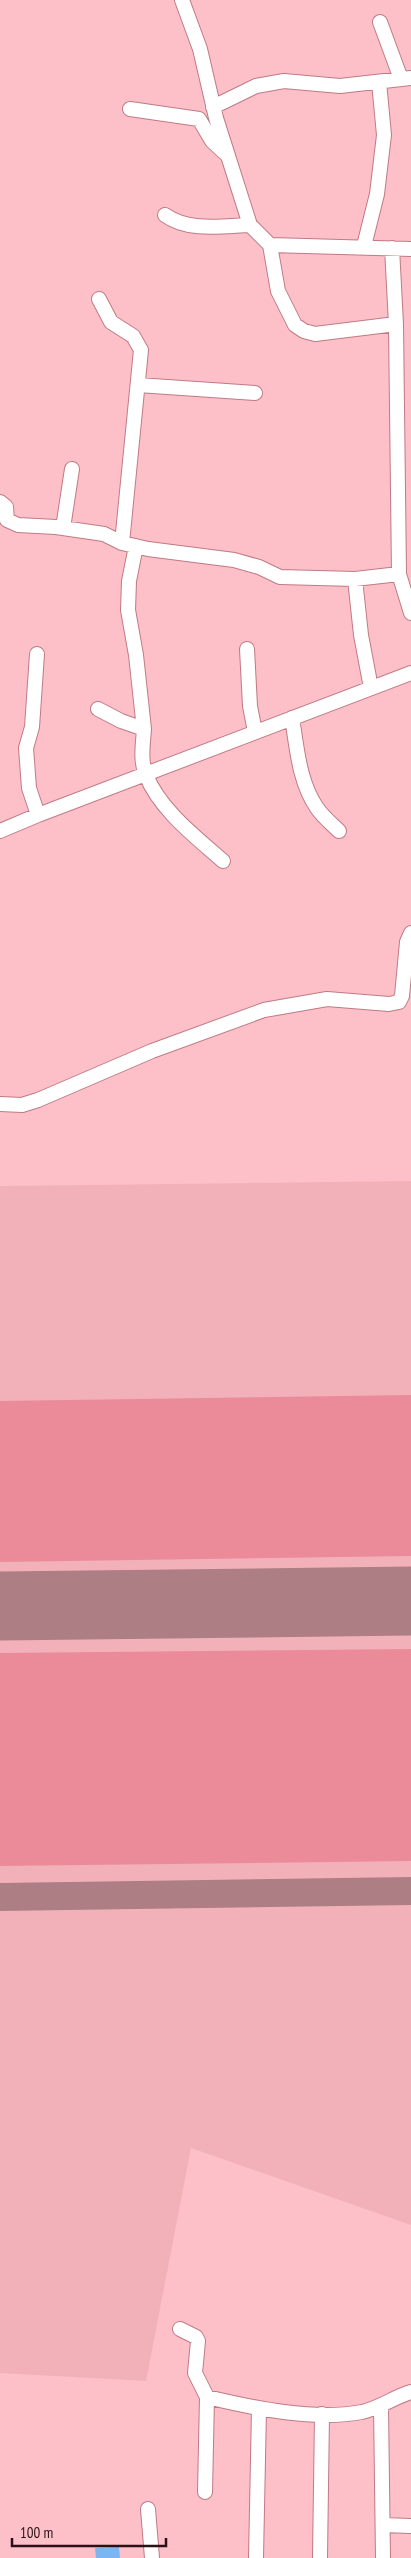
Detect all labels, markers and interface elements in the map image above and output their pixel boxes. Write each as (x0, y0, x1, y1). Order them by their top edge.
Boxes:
scale bar (12, 2516, 166, 2548)
text: 100 m (20, 2523, 53, 2542)

